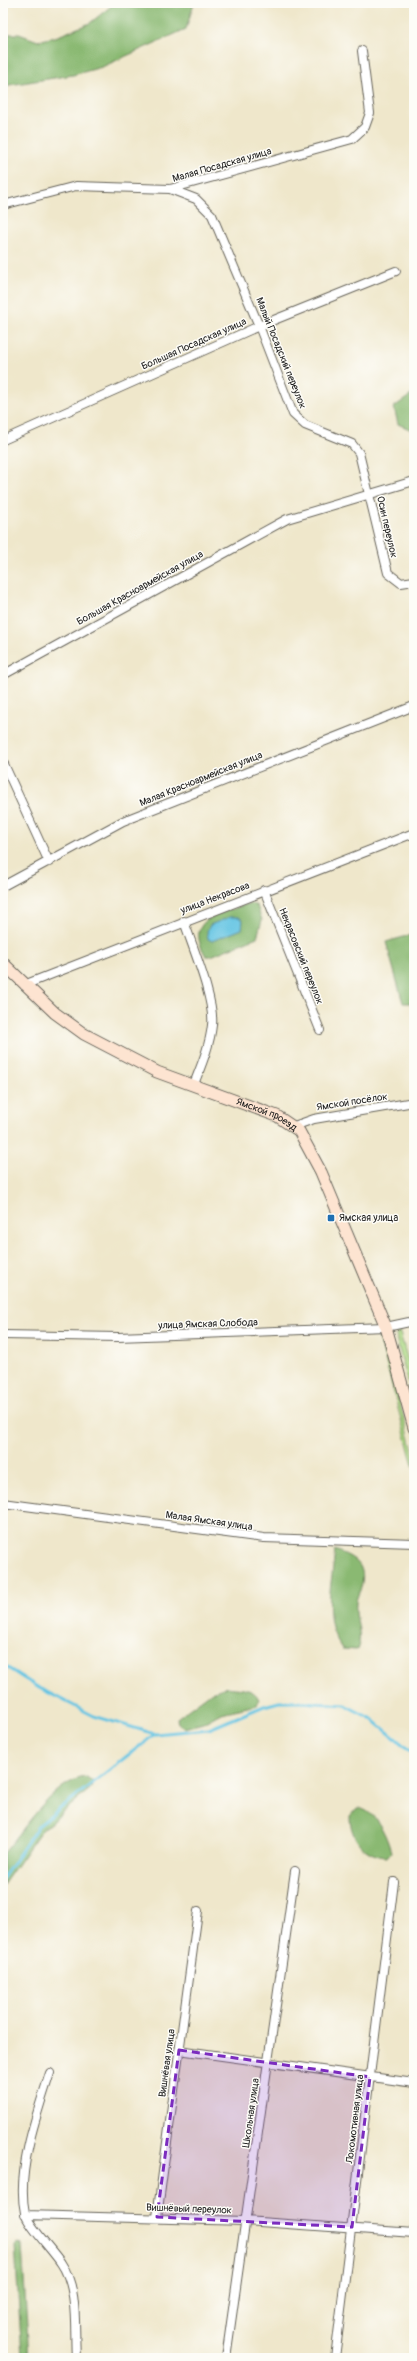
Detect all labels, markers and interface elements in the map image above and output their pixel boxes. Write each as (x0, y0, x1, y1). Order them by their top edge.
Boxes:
street label: Малая Посадская улица (171, 145, 273, 185)
street label: Малый Посадский переулок (253, 296, 309, 410)
street label: Большая Посадская улица (140, 315, 249, 373)
street label: Осин переулок (374, 495, 400, 559)
street label: Большая Красноармейская улица (75, 548, 206, 628)
street label: Малая Красноармейская улица (138, 749, 265, 809)
street label: улица Некрасова (178, 879, 251, 917)
street label: Некрасовский переулок (276, 906, 326, 1006)
street label: Ямской посёлок (316, 1090, 388, 1114)
street label: Ямской проезд (235, 1096, 299, 1134)
place label: Ямская улица (339, 1212, 398, 1224)
marker: Ямская улица (326, 1213, 336, 1223)
street label: улица Ямская Слобода (157, 1316, 258, 1332)
street label: Малая Ямская улица (165, 1509, 254, 1533)
street label: Вишнёвая улица (156, 2028, 178, 2098)
street label: Локомотивная улица (343, 2073, 366, 2165)
street label: Школьная улица (240, 2077, 262, 2148)
street label: Вишнёвый переулок (146, 2202, 232, 2216)

